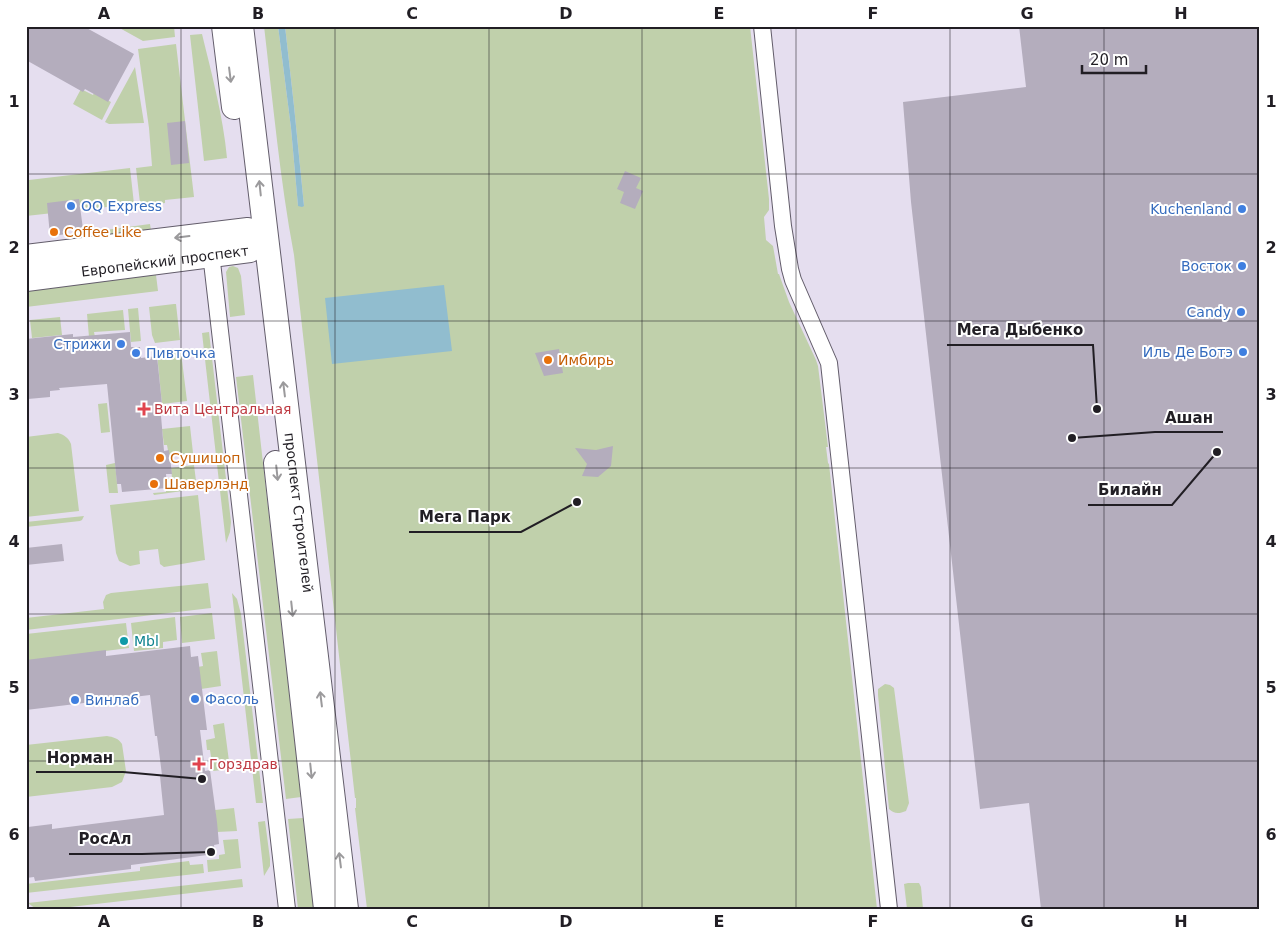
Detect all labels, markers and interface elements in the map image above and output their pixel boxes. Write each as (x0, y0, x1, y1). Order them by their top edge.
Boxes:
text: A (98, 4, 111, 23)
text: B (252, 4, 264, 23)
text: C (406, 4, 418, 23)
text: D (559, 4, 573, 23)
text: E (714, 4, 724, 23)
text: F (868, 4, 878, 23)
text: G (1020, 4, 1034, 23)
text: H (1174, 4, 1188, 23)
scale bar (1082, 42, 1146, 74)
text: 20 m (1090, 51, 1128, 69)
one-way arrow (225, 66, 235, 82)
text: 1 (8, 92, 20, 111)
text: 1 (1265, 92, 1277, 111)
one-way arrow (255, 180, 265, 196)
place label: OQ Express (81, 198, 162, 214)
marker: OQ Express (65, 200, 77, 212)
place label: Kuchenland (1150, 201, 1232, 217)
marker: Kuchenland (1236, 203, 1248, 215)
place label: Coffee Like (64, 224, 142, 240)
marker: Coffee Like (48, 226, 60, 238)
one-way arrow (174, 232, 190, 242)
text: 2 (8, 238, 20, 257)
text: 2 (1265, 238, 1277, 257)
street label: Европейский проспект (80, 242, 250, 280)
place label: Восток (1181, 258, 1232, 274)
marker: Восток (1236, 260, 1248, 272)
place label: Candy (1187, 304, 1231, 320)
marker: Candy (1235, 306, 1247, 318)
callout: Мега Дыбенко (947, 315, 1093, 345)
text: Мега Дыбенко (957, 321, 1083, 339)
place label: Стрижи (53, 336, 111, 352)
marker: Стрижи (115, 338, 127, 350)
place label: Иль Де Ботэ (1143, 344, 1233, 360)
place label: Пивточка (146, 345, 216, 361)
marker: Иль Де Ботэ (1237, 346, 1249, 358)
marker: Пивточка (130, 347, 142, 359)
place label: Имбирь (558, 352, 614, 368)
marker: Имбирь (542, 354, 554, 366)
one-way arrow (279, 381, 289, 397)
text: 3 (8, 385, 20, 404)
text: 3 (1265, 385, 1277, 404)
place label: Вита Центральная (154, 401, 292, 417)
callout: Ашан (1155, 402, 1223, 432)
marker: Вита Центральная (138, 403, 150, 415)
text: Ашан (1165, 409, 1213, 427)
street label: проспект Строителей (281, 432, 316, 594)
place label: Сушишоп (170, 450, 241, 466)
marker: Сушишоп (154, 452, 166, 464)
one-way arrow (272, 464, 282, 480)
callout: Билайн (1088, 475, 1172, 505)
place label: Шаверлэнд (164, 476, 249, 492)
marker: Шаверлэнд (148, 478, 160, 490)
text: Билайн (1098, 481, 1162, 499)
callout: Мега Парк (409, 502, 521, 532)
text: Мега Парк (419, 508, 511, 526)
text: 4 (8, 532, 20, 551)
text: 4 (1265, 532, 1277, 551)
one-way arrow (287, 601, 297, 617)
place label: Mbl (134, 633, 159, 649)
marker: Mbl (118, 635, 130, 647)
text: 5 (8, 678, 20, 697)
text: 5 (1265, 678, 1277, 697)
place label: Фасоль (205, 691, 259, 707)
one-way arrow (316, 691, 326, 707)
place label: Винлаб (85, 692, 139, 708)
marker: Фасоль (189, 693, 201, 705)
marker: Винлаб (69, 694, 81, 706)
callout: Норман (36, 742, 123, 772)
text: Норман (47, 749, 113, 767)
place label: Горздрав (209, 756, 278, 772)
marker: Горздрав (193, 758, 205, 770)
one-way arrow (306, 762, 316, 778)
callout: РосАл (69, 824, 142, 854)
text: 6 (8, 825, 20, 844)
text: 6 (1265, 825, 1277, 844)
text: РосАл (79, 830, 131, 848)
one-way arrow (335, 853, 345, 869)
text: A (98, 912, 111, 931)
text: B (252, 912, 264, 931)
text: C (406, 912, 418, 931)
text: D (559, 912, 573, 931)
text: E (714, 912, 724, 931)
text: F (868, 912, 878, 931)
text: G (1020, 912, 1034, 931)
text: H (1174, 912, 1188, 931)

